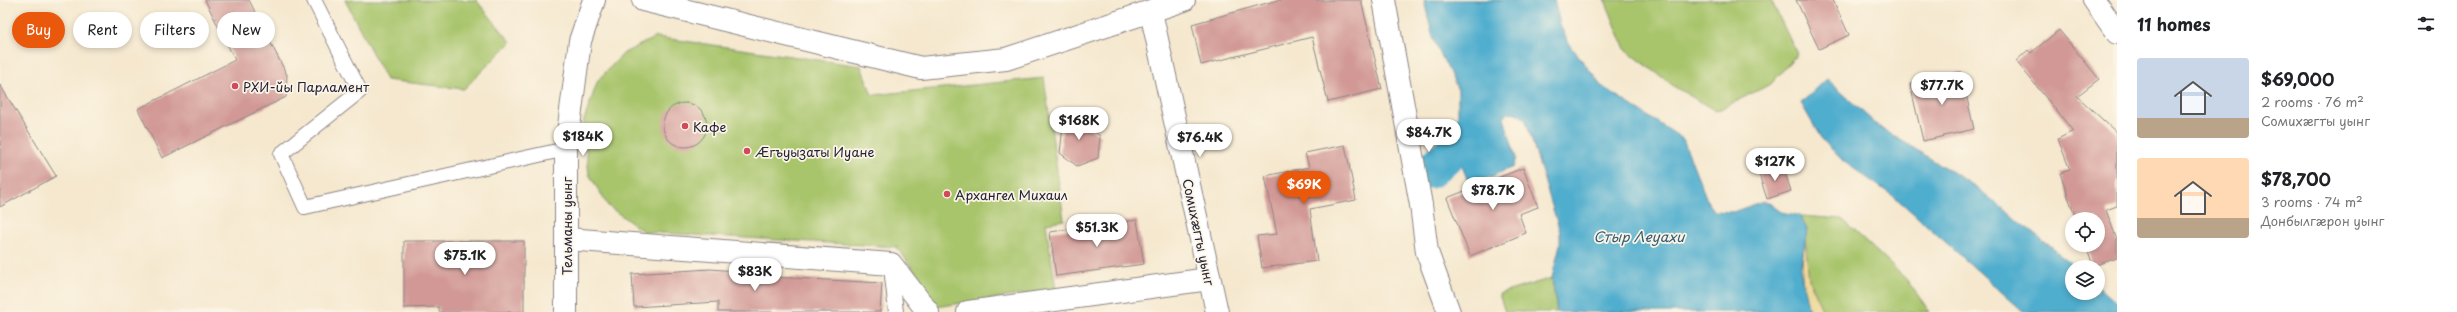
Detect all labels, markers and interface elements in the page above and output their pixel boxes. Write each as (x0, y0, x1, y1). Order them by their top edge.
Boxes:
text: 11 homes (2137, 11, 2211, 37)
chip: Buy (12, 12, 65, 48)
chip: Rent (73, 12, 132, 48)
chip: Filters (140, 12, 209, 48)
chip: New (217, 12, 275, 48)
icon: filters (2415, 13, 2437, 35)
text: $69,000 (2261, 66, 2334, 92)
pin: $77.7K (1909, 72, 1975, 106)
icon: home (2169, 74, 2217, 122)
text: $77.7K (1920, 75, 1964, 94)
place label: РХИ-йы Парламент (243, 77, 370, 96)
marker: РХИ-йы Парламент (230, 81, 240, 91)
text: 2 rooms · 76 m² (2261, 92, 2364, 111)
pin: $168K (1051, 107, 1107, 141)
text: $168K (1058, 110, 1100, 129)
text: Сомихæгты уынг (2261, 111, 2370, 130)
place label: Кафе (693, 117, 726, 136)
pin: $84.7K (1396, 119, 1462, 153)
marker: Кафе (680, 121, 690, 131)
text: $84.7K (1406, 122, 1452, 141)
pin: $184K (555, 123, 611, 157)
pin: $76.4K (1167, 124, 1233, 158)
text: $184K (562, 126, 604, 145)
text: $76.4K (1177, 127, 1223, 146)
place label: Æгъуызаты Иуане (755, 142, 874, 161)
marker: Æгъуызаты Иуане (742, 146, 752, 156)
pin: $127K (1747, 148, 1803, 182)
text: $127K (1755, 151, 1795, 170)
text: $78,700 (2261, 166, 2331, 192)
pin: $69K (1280, 171, 1328, 205)
text: $69K (1287, 174, 1321, 193)
icon: home (2169, 174, 2217, 222)
street label: Тельманы уынг (557, 177, 576, 275)
street label: Сомихæгты уынг (1178, 177, 1220, 287)
pin: $78.7K (1460, 177, 1526, 211)
text: $78.7K (1471, 180, 1515, 199)
place label: Архангел Михаил (955, 185, 1068, 204)
marker: Архангел Михаил (942, 189, 952, 199)
text: 3 rooms · 74 m² (2261, 192, 2363, 211)
text: Донбылгæрон уынг (2261, 211, 2384, 230)
map controls (2065, 212, 2105, 300)
button: locate (2065, 212, 2105, 252)
pin: $51.3K (1064, 214, 1130, 248)
text: $51.3K (1075, 217, 1119, 236)
water label: Стыр Леуахи (1594, 226, 1686, 247)
pin: $75.1K (432, 242, 498, 276)
text: $75.1K (444, 245, 486, 264)
pin: $83K (731, 258, 779, 292)
button: layers (2065, 260, 2105, 300)
text: $83K (738, 261, 772, 280)

